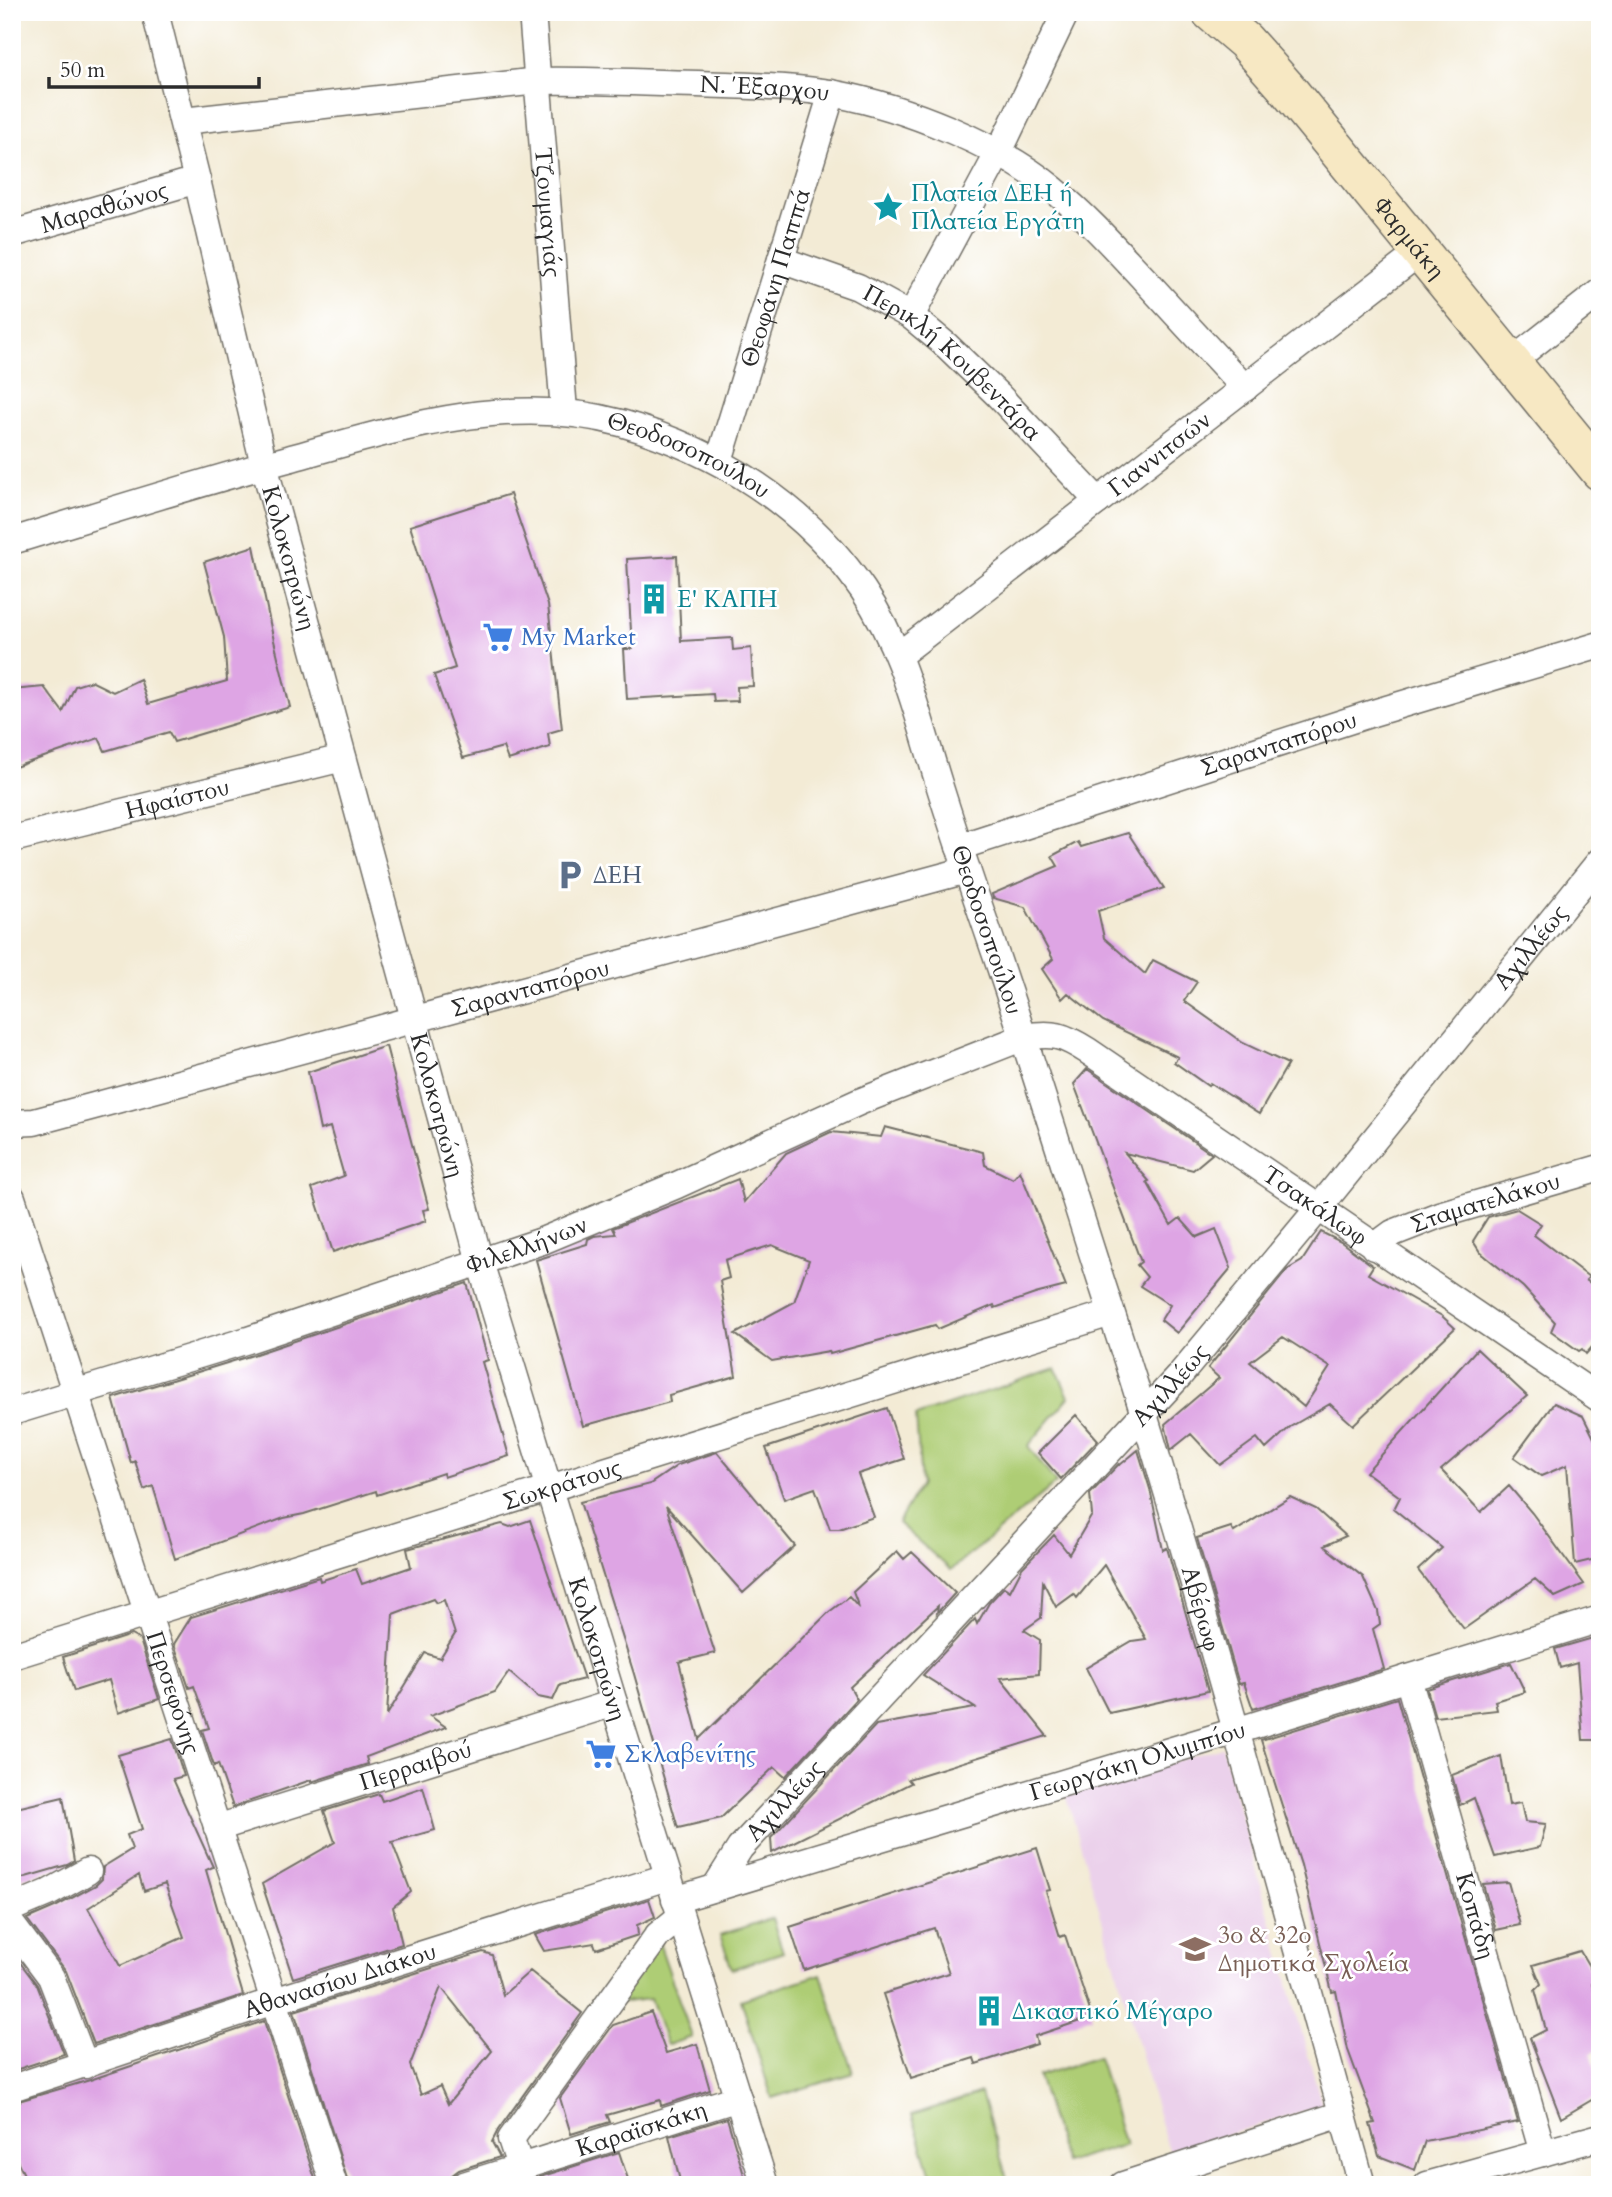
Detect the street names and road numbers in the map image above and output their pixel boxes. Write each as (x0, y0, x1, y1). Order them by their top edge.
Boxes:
street label: Ν. Έξαρχου (699, 68, 832, 109)
street label: Τζουμαγιάς (526, 146, 570, 279)
street label: Μαραθώνος (37, 173, 172, 241)
street label: Θεοφάνη Παππά (732, 183, 819, 371)
street label: Φαρμάκη (1366, 190, 1453, 286)
street label: Περικλή Κουβεντάρα (857, 276, 1049, 448)
street label: Θεοδοσοπούλου (603, 403, 777, 506)
street label: Γιαννιτσών (1101, 403, 1218, 504)
street label: Κολοκοτρώνη (254, 482, 324, 634)
street label: Σαρανταπόρου (1196, 703, 1361, 784)
street label: Ηφαίστου (122, 770, 233, 827)
street label: Θεοδοσοπούλου (943, 841, 1031, 1019)
street label: Αχιλλέως (1486, 897, 1575, 997)
street label: Σαρανταπόρου (447, 951, 613, 1025)
street label: Κολοκοτρώνη (402, 1029, 473, 1181)
street label: Τσακάλωφ (1256, 1158, 1375, 1253)
street label: Σταματελάκου (1406, 1164, 1564, 1241)
street label: Φιλελλήνων (461, 1207, 592, 1282)
street label: Αχιλλέως (1124, 1336, 1216, 1433)
street label: Σωκράτους (499, 1450, 625, 1518)
street label: Αβέρωφ (1173, 1562, 1229, 1655)
street label: Κολοκοτρώνη (560, 1573, 635, 1725)
street label: Περσεφόνης (138, 1627, 209, 1758)
street label: Γεωργάκη Ολυμπίου (1025, 1713, 1250, 1809)
street label: Περραιβού (355, 1732, 476, 1799)
street label: Αχιλλέως (738, 1752, 831, 1849)
street label: Κοπάδη (1448, 1868, 1504, 1963)
street label: Αθανασίου Διάκου (239, 1934, 440, 2027)
street label: Καραϊσκάκη (572, 2093, 711, 2165)

